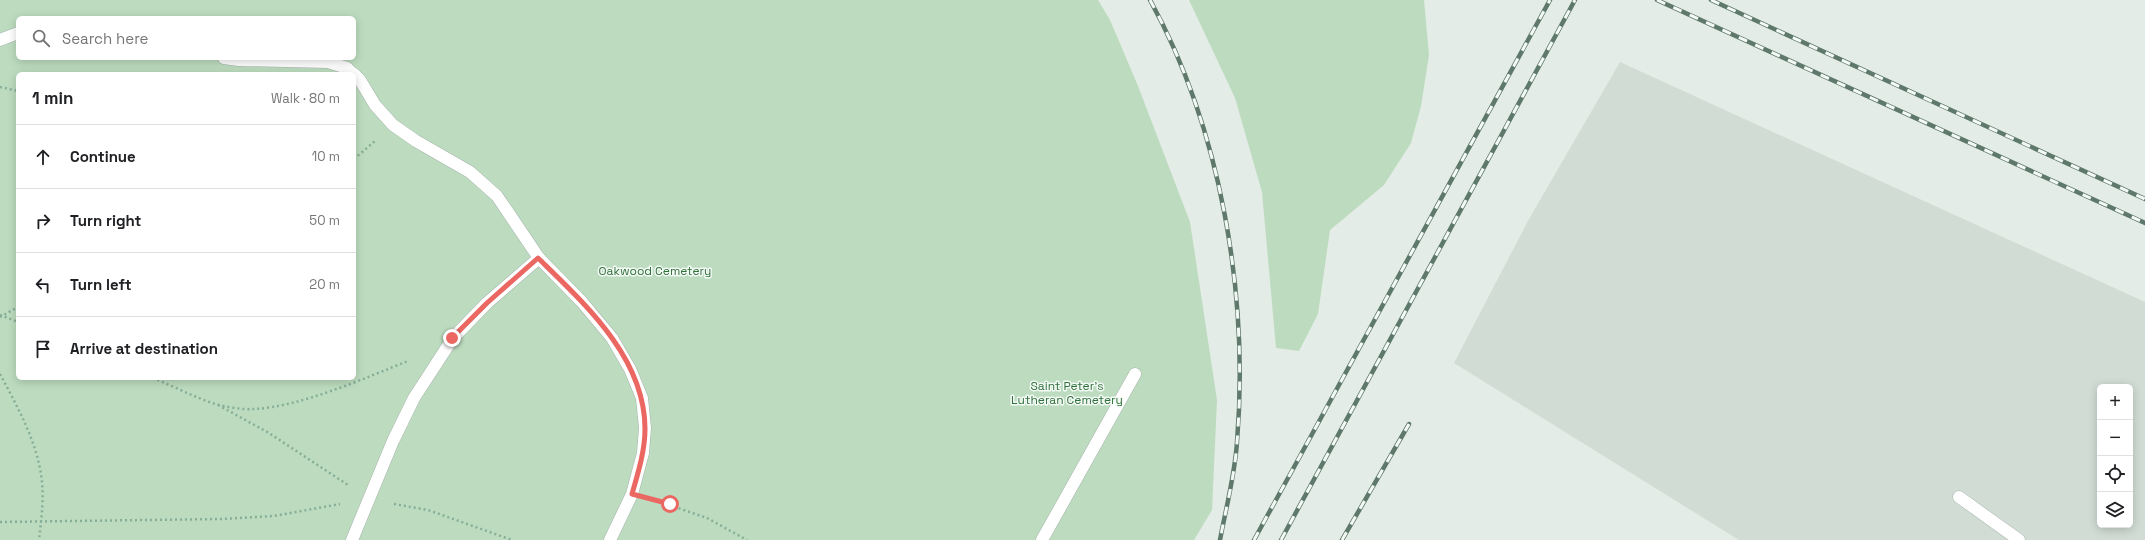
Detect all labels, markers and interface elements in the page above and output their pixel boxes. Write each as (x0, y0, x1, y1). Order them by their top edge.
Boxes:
search box (16, 16, 356, 60)
icon: search (30, 27, 52, 49)
text: Search here (62, 29, 148, 48)
text: 1 min (32, 87, 74, 109)
text: Walk · 80 m (271, 90, 340, 107)
icon: ahead (32, 146, 54, 168)
text: Continue (70, 147, 136, 166)
text: 10 m (312, 148, 340, 165)
icon: right (32, 210, 54, 232)
text: Turn right (70, 211, 141, 230)
text: 50 m (309, 212, 340, 229)
park label: Oakwood Cemetery (599, 263, 711, 279)
icon: left (32, 274, 54, 296)
text: Turn left (70, 275, 132, 294)
text: 20 m (309, 276, 340, 293)
route end (443, 329, 461, 347)
icon: arrive (32, 338, 54, 360)
text: Arrive at destination (70, 339, 218, 358)
park label: Saint Peter's Lutheran Cemetery (1011, 378, 1123, 408)
map controls (2097, 384, 2133, 528)
button: + (2097, 384, 2133, 420)
button: − (2097, 420, 2133, 456)
button: locate (2097, 456, 2133, 492)
button: layers (2097, 492, 2133, 528)
route start (661, 495, 679, 513)

